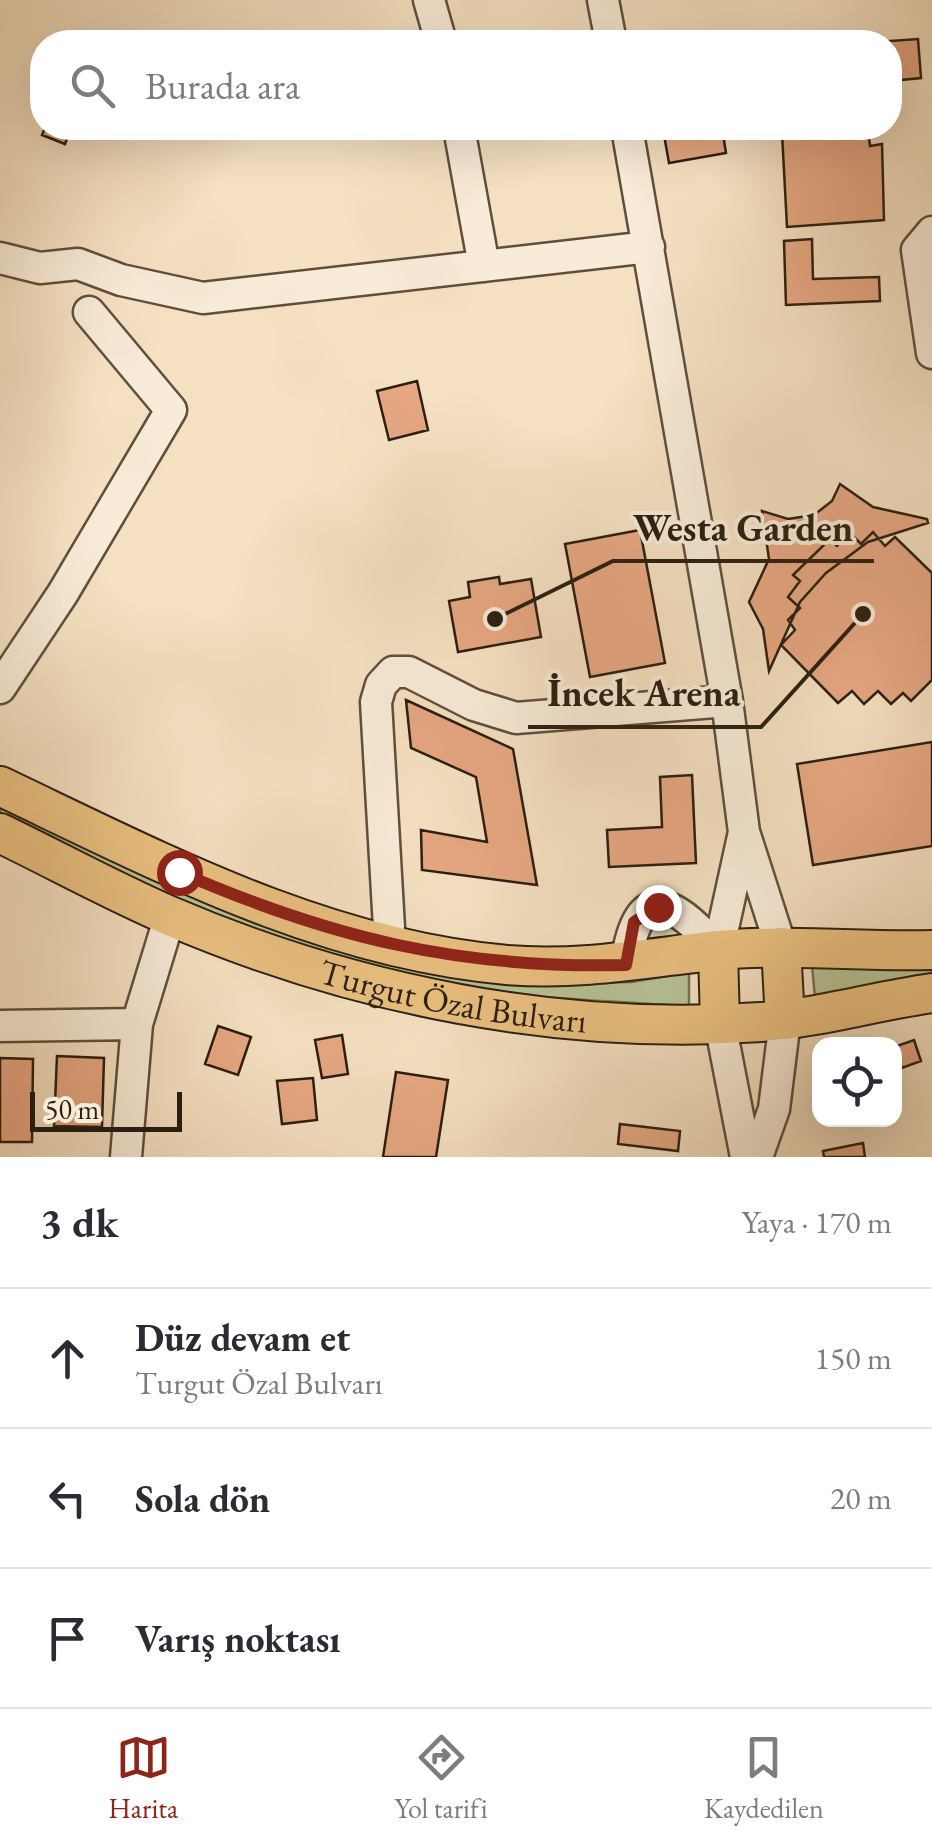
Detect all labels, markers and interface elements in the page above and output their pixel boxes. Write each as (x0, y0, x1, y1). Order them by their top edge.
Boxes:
search box (30, 30, 902, 140)
icon: search (65, 58, 120, 113)
text: Burada ara (145, 61, 300, 110)
callout: Westa Garden (613, 493, 874, 561)
text: Westa Garden (633, 503, 853, 552)
callout: İncek Arena (528, 659, 761, 727)
text: İncek Arena (547, 668, 741, 717)
route start (157, 850, 203, 896)
route end (636, 885, 682, 931)
street label: Turgut Özal Bulvarı (315, 948, 588, 1043)
map controls (812, 1037, 902, 1127)
button: locate (812, 1037, 902, 1127)
scale bar (30, 1087, 182, 1132)
text: 50 m (45, 1091, 99, 1127)
text: 3 dk (40, 1195, 118, 1250)
text: Yaya · 170 m (741, 1201, 892, 1243)
text: Düz devam et (135, 1313, 350, 1362)
icon: ahead (40, 1331, 95, 1386)
text: 150 m (815, 1337, 892, 1379)
text: Turgut Özal Bulvarı (135, 1362, 383, 1404)
icon: left (40, 1471, 95, 1526)
text: Sola dön (135, 1474, 270, 1523)
text: 20 m (830, 1477, 892, 1519)
icon: arrive (40, 1611, 95, 1666)
text: Varış noktası (135, 1614, 341, 1663)
tab: Harita (108, 1730, 178, 1826)
tab: Yol tarifi (395, 1730, 488, 1826)
tab: Kaydedilen (704, 1730, 824, 1826)

